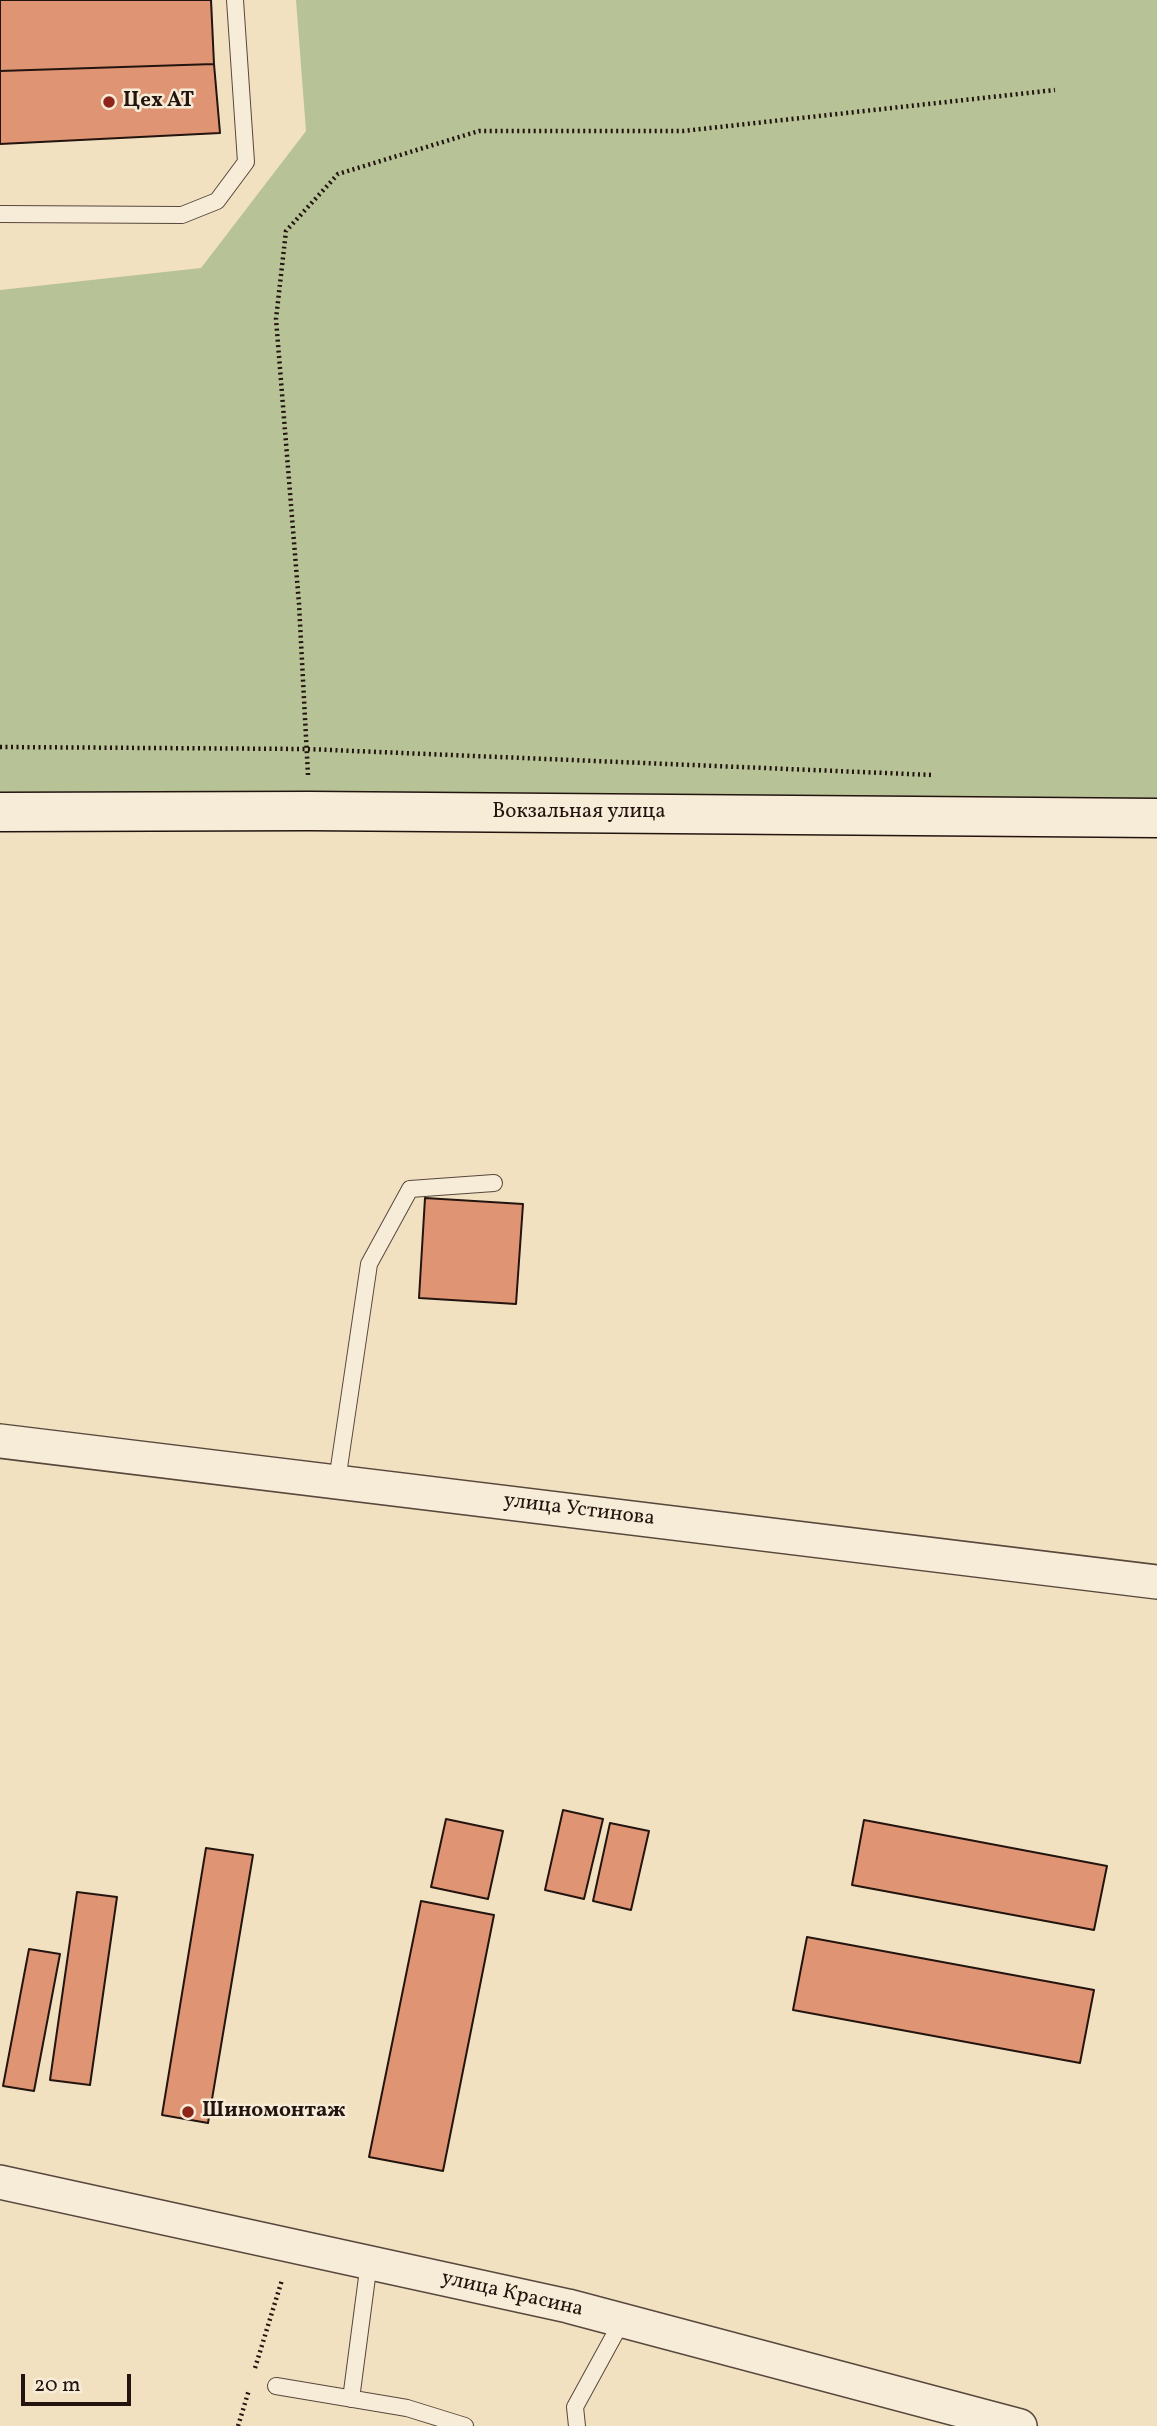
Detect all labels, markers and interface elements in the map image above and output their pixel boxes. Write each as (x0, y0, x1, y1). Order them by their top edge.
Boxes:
place label: Цех АТ (123, 89, 194, 115)
marker: Цех АТ (101, 94, 117, 110)
street label: Вокзальная улица (492, 800, 666, 826)
street label: улица Устинова (502, 1489, 656, 1533)
place label: Шиномонтаж (202, 2099, 346, 2125)
marker: Шиномонтаж (180, 2104, 196, 2120)
street label: улица Красина (439, 2266, 585, 2324)
scale bar (24, 2360, 135, 2404)
text: 20 m (34, 2371, 80, 2400)

